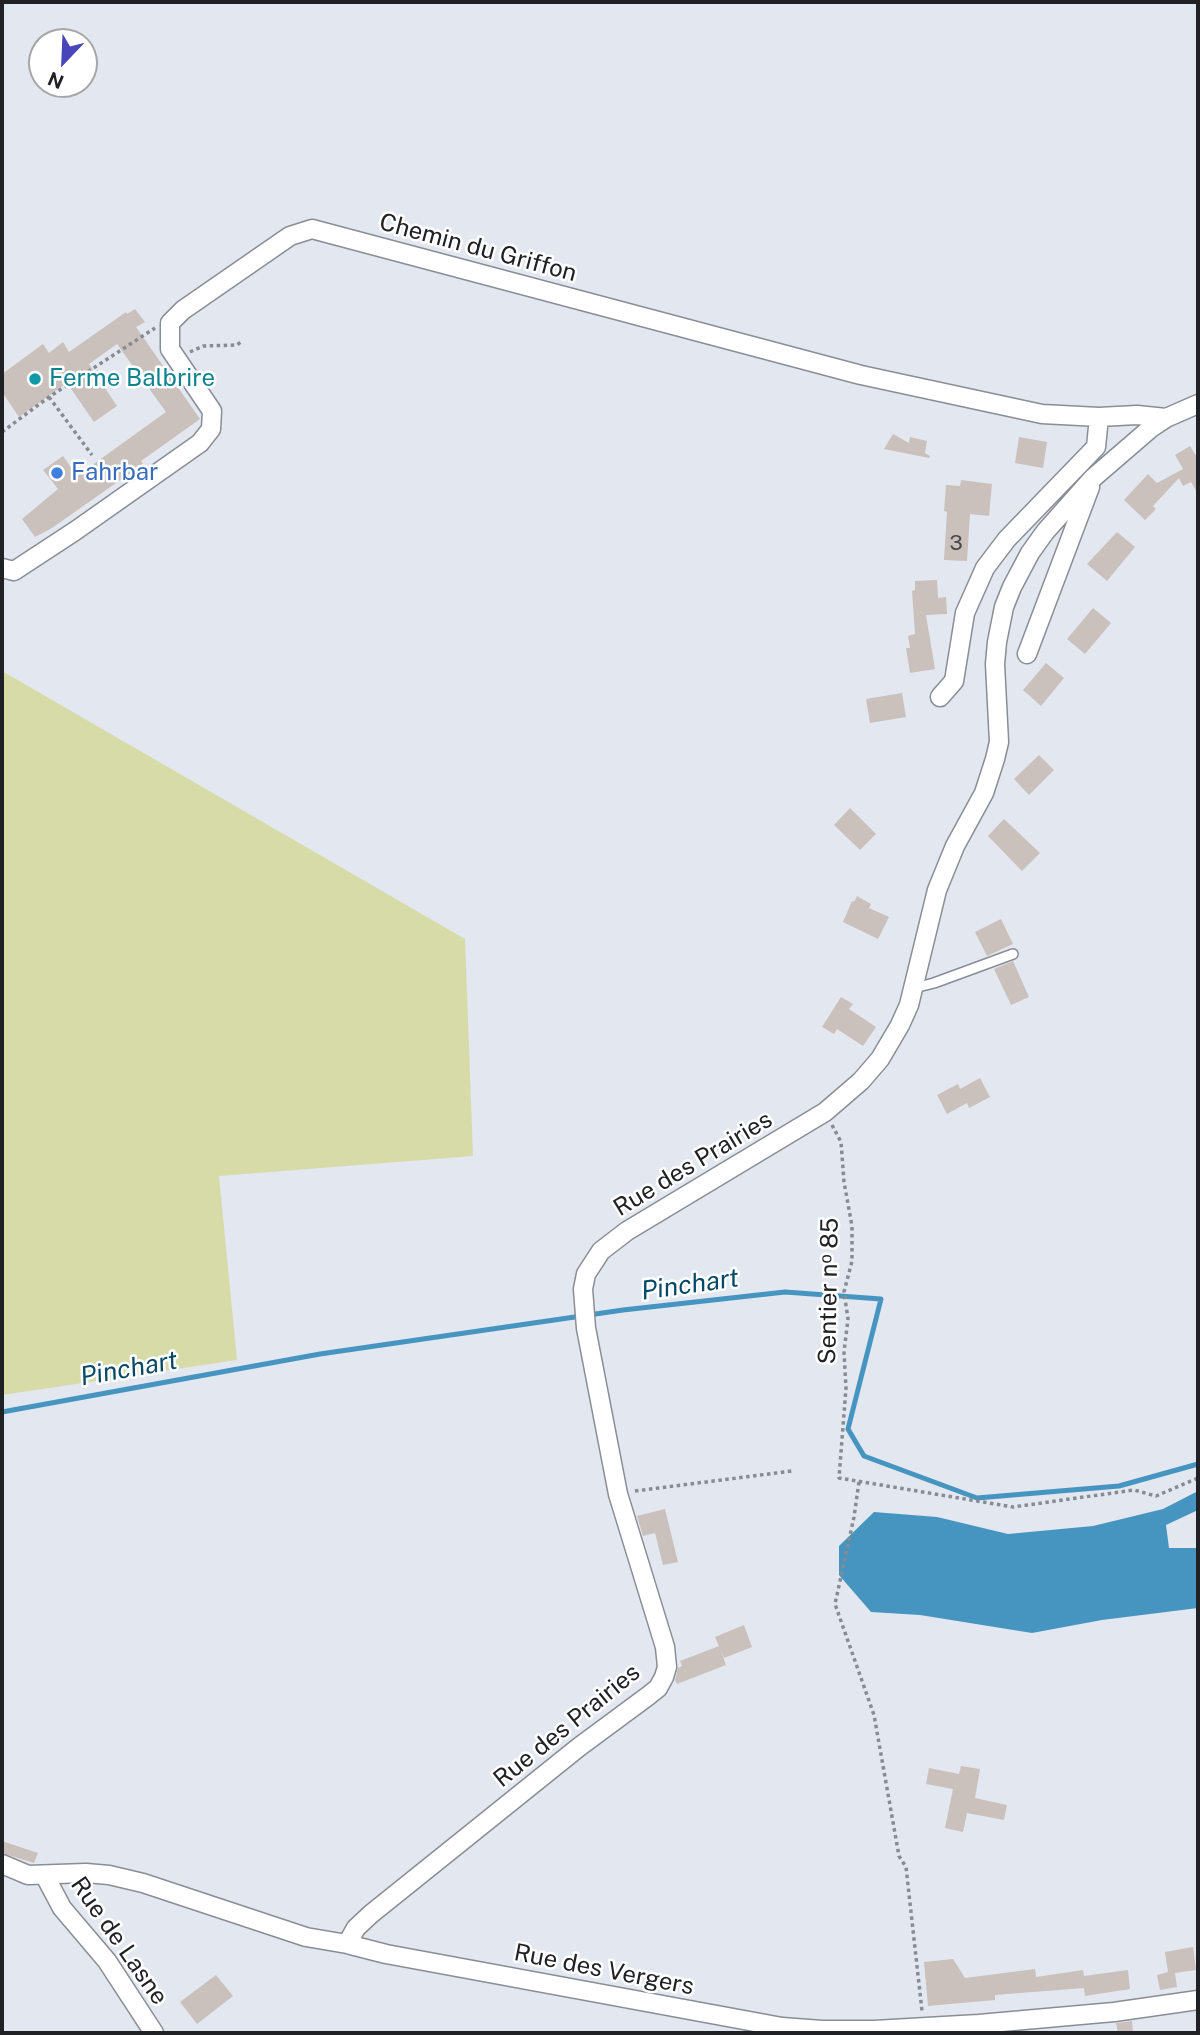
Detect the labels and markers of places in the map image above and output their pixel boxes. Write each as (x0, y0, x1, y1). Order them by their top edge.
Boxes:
place label: Ferme Balbrire (49, 365, 215, 393)
marker: Ferme Balbrire (27, 371, 43, 387)
place label: Fahrbar (71, 459, 158, 487)
marker: Fahrbar (49, 465, 65, 481)

